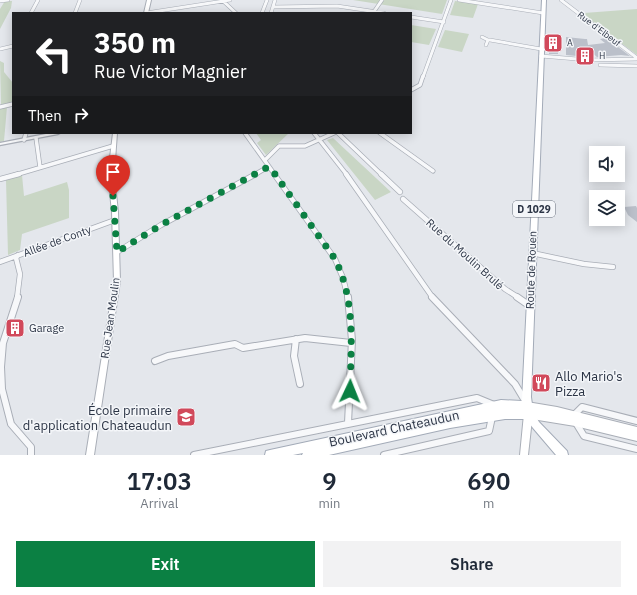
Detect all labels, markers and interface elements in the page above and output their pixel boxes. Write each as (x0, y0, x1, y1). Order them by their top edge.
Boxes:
street label: Rue d'Elbeuf (576, 9, 623, 48)
text: 350 m (94, 24, 176, 61)
icon: left (28, 28, 80, 80)
building icon: A (542, 32, 564, 54)
place label: A (567, 37, 573, 48)
building icon: H (574, 45, 596, 67)
place label: H (599, 50, 605, 61)
text: Rue Victor Magnier (94, 60, 247, 83)
icon: right (70, 104, 92, 126)
text: Then (28, 106, 62, 125)
map controls (589, 146, 625, 226)
button: sound (589, 146, 625, 182)
pin (96, 155, 130, 196)
icon: arrive (102, 161, 124, 183)
button: layers (589, 190, 625, 226)
road number: D 1029 (513, 201, 555, 217)
street label: Rue du Moulin Brulé (423, 215, 507, 293)
street label: Allée de Conty (21, 222, 93, 260)
street label: Route de Rouen (523, 231, 539, 309)
street label: Rue Jean Moulin (97, 277, 123, 359)
building icon: Garage (4, 317, 26, 339)
place label: Garage (29, 321, 64, 335)
place label: Allo Mario's Pizza (555, 368, 623, 400)
position arrow (329, 370, 371, 412)
restaurant icon: Allo Mario's Pizza (530, 372, 552, 394)
place label: École primaire d'application Chateaudun (23, 402, 172, 434)
school or university icon: École primaire d'application Chateaudun (175, 406, 197, 428)
street label: Boulevard Chateaudun (327, 406, 461, 451)
text: 17:03 (127, 465, 192, 497)
text: 9 (322, 465, 337, 497)
text: 690 (467, 465, 510, 497)
text: Arrival (140, 495, 178, 512)
text: min (319, 495, 341, 512)
text: m (483, 495, 494, 512)
button: Exit (16, 541, 315, 587)
button: Share (323, 541, 621, 587)

